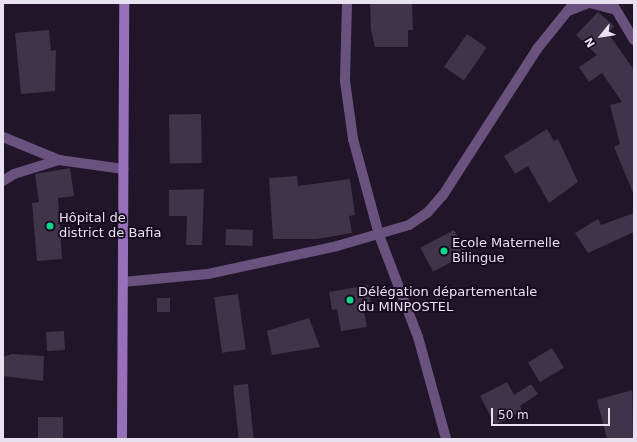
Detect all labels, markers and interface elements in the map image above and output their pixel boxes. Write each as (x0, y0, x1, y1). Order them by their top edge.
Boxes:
north arrow (581, 16, 621, 56)
text: N (582, 35, 598, 49)
place label: Hôpital de district de Bafia (59, 211, 161, 242)
marker: Hôpital de district de Bafia (44, 220, 56, 232)
place label: Ecole Maternelle Bilingue (452, 236, 560, 267)
marker: Ecole Maternelle Bilingue (439, 246, 449, 256)
place label: Délégation départementale du MINPOSTEL (358, 285, 537, 316)
marker: Délégation départementale du MINPOSTEL (345, 295, 355, 305)
scale bar (493, 400, 612, 426)
text: 50 m (498, 408, 529, 422)

